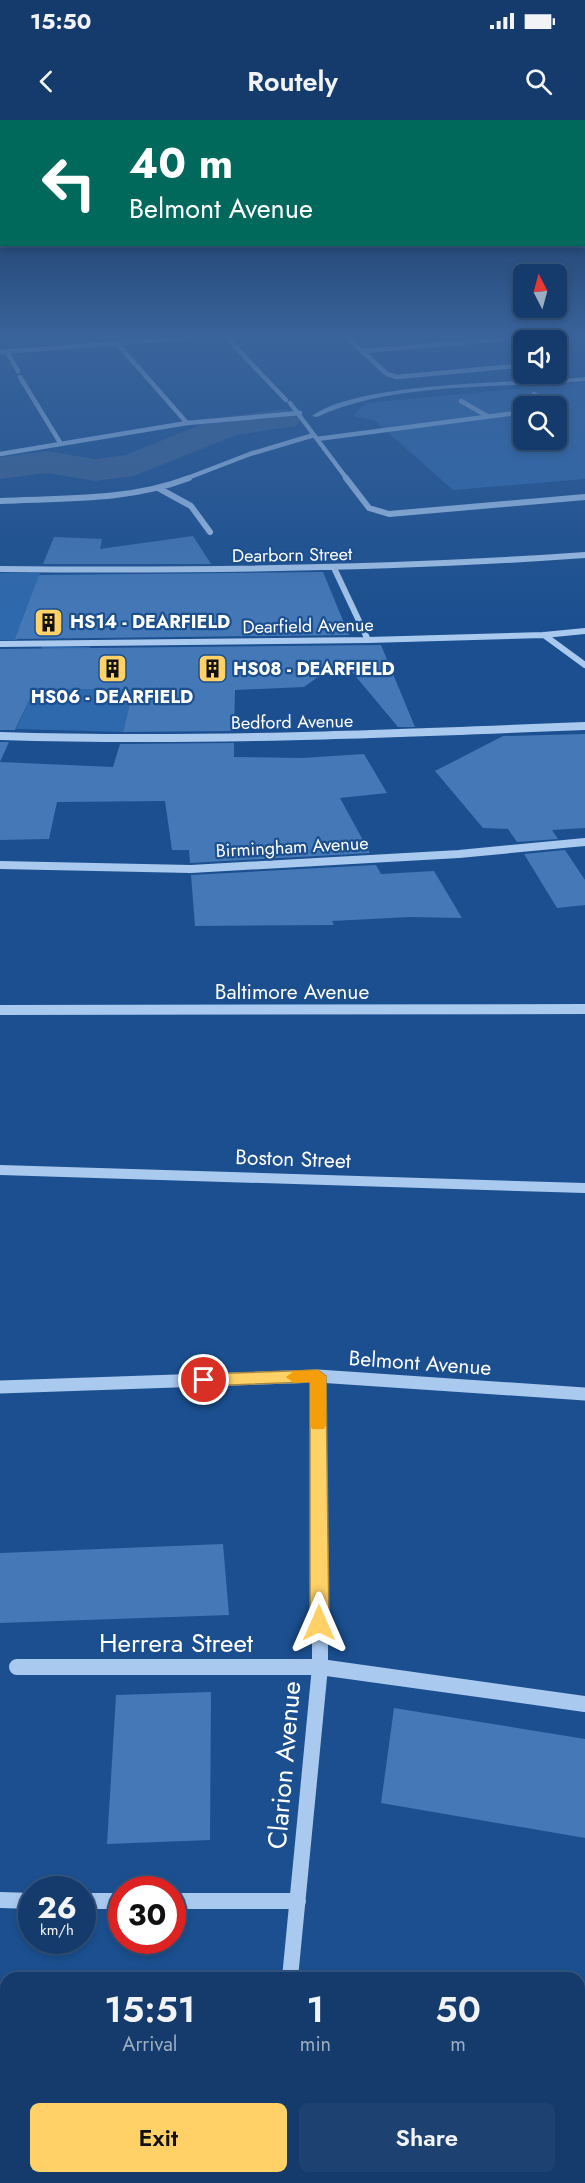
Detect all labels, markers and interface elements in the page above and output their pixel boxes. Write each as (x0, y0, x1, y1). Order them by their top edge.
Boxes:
text: 15:50 (30, 5, 91, 37)
text: Routely (247, 62, 338, 101)
icon: back (30, 65, 63, 98)
icon: search (522, 65, 555, 98)
text: 40 m (129, 133, 233, 194)
icon: left (30, 144, 108, 222)
text: Belmont Avenue (129, 189, 313, 228)
north arrow (513, 264, 567, 318)
map controls (513, 264, 567, 450)
button: sound (513, 330, 567, 384)
button: search (513, 396, 567, 450)
street label: Dearborn Street (232, 541, 353, 569)
building icon: HS14 - DEARFIELD (33, 606, 65, 638)
place label: HS14 - DEARFIELD (70, 609, 230, 635)
street label: Dearfield Avenue (242, 612, 374, 640)
building icon: HS06 - DEARFIELD (96, 652, 128, 684)
building icon: HS08 - DEARFIELD (196, 653, 228, 685)
place label: HS08 - DEARFIELD (233, 656, 395, 682)
place label: HS06 - DEARFIELD (31, 684, 193, 710)
street label: Bedford Avenue (231, 708, 353, 736)
street label: Birmingham Avenue (215, 830, 369, 864)
street label: Baltimore Avenue (215, 977, 369, 1007)
street label: Boston Street (235, 1142, 351, 1176)
street label: Belmont Avenue (348, 1343, 493, 1383)
pin (178, 1354, 229, 1405)
icon: arrive (187, 1363, 220, 1396)
position arrow (287, 1591, 351, 1655)
street label: Herrera Street (99, 1624, 254, 1662)
street label: Clarion Avenue (258, 1679, 310, 1851)
speed limit sign: 30 (108, 1876, 186, 1954)
text: 26 (37, 1886, 77, 1929)
text: km/h (40, 1919, 74, 1941)
text: 15:51 (104, 1983, 196, 2035)
text: 1 (307, 1983, 324, 2035)
text: 50 (435, 1983, 481, 2035)
text: Arrival (122, 2030, 177, 2059)
text: min (300, 2030, 331, 2059)
text: m (450, 2030, 466, 2059)
button: Exit (30, 2103, 287, 2172)
button: Share (299, 2103, 555, 2172)

